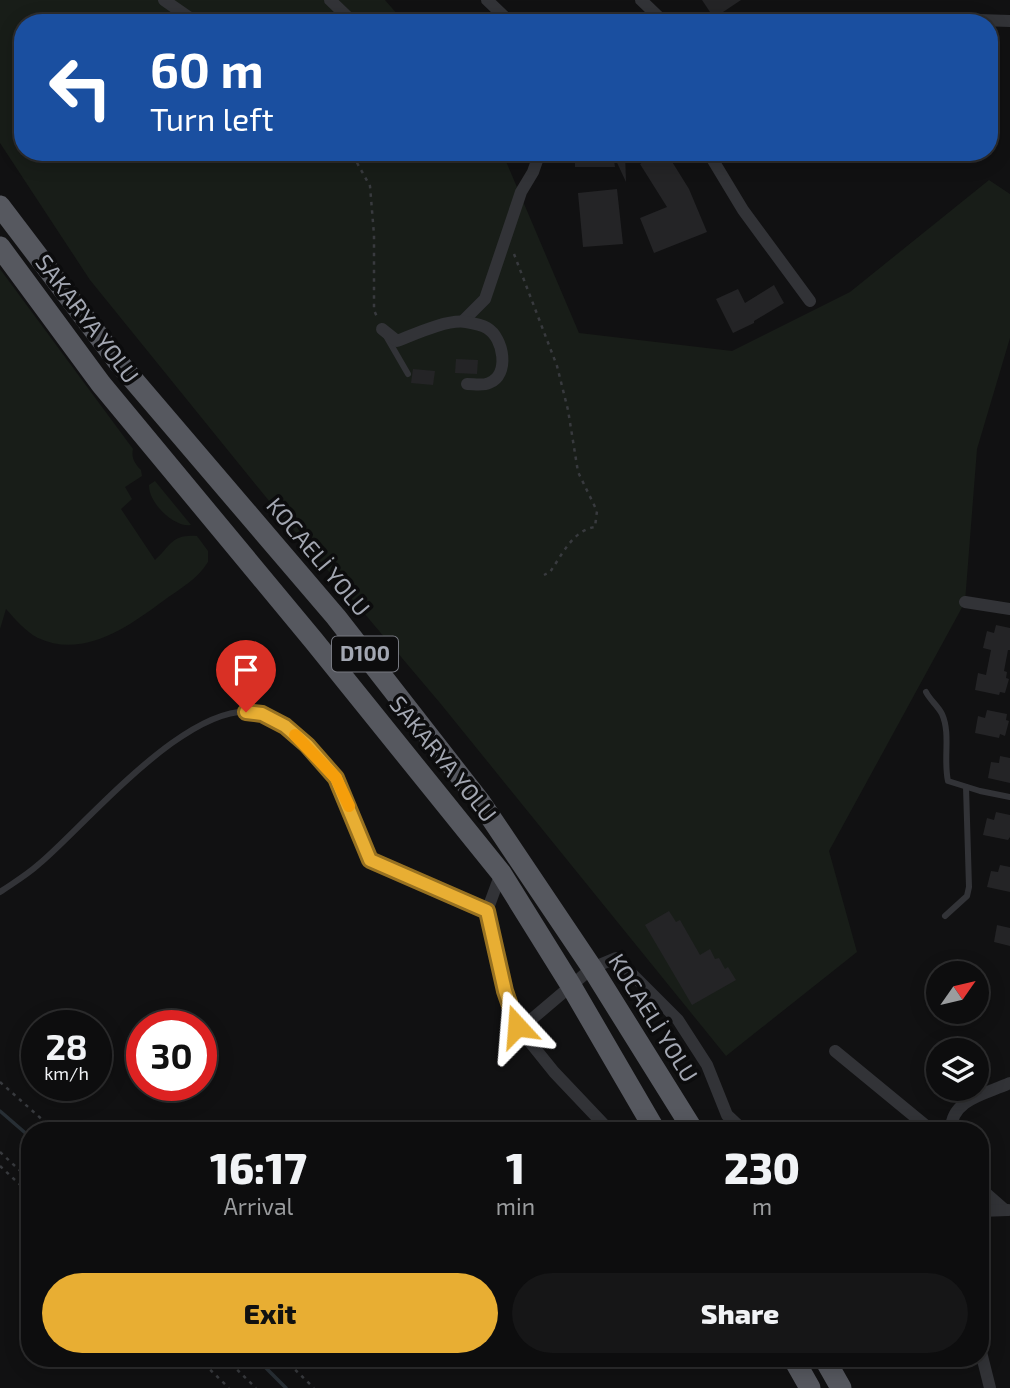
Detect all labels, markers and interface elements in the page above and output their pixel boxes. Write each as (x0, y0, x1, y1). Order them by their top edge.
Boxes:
text: 60 m (150, 39, 264, 98)
icon: left (35, 42, 126, 133)
text: Turn left (150, 99, 274, 137)
street label: SAKARYA YOLU (30, 248, 145, 388)
street label: KOCAELİ YOLU (261, 491, 376, 621)
road number: D100 (332, 636, 398, 672)
pin (216, 640, 276, 712)
icon: arrive (227, 651, 265, 689)
street label: SAKARYA YOLU (384, 690, 503, 827)
street label: KOCAELİ YOLU (603, 948, 704, 1087)
north arrow (926, 961, 989, 1024)
map controls (926, 961, 989, 1101)
position arrow (480, 989, 554, 1063)
speed limit sign: 30 (126, 1010, 217, 1101)
text: 28 (45, 1025, 88, 1067)
button: layers (926, 1038, 989, 1101)
text: km/h (44, 1062, 89, 1084)
text: 16:17 (210, 1142, 307, 1192)
text: 1 (506, 1142, 525, 1192)
text: 230 (724, 1142, 800, 1192)
text: Arrival (223, 1192, 293, 1220)
text: min (496, 1192, 535, 1220)
text: m (752, 1192, 772, 1220)
button: Exit (42, 1273, 498, 1353)
button: Share (512, 1273, 968, 1353)

